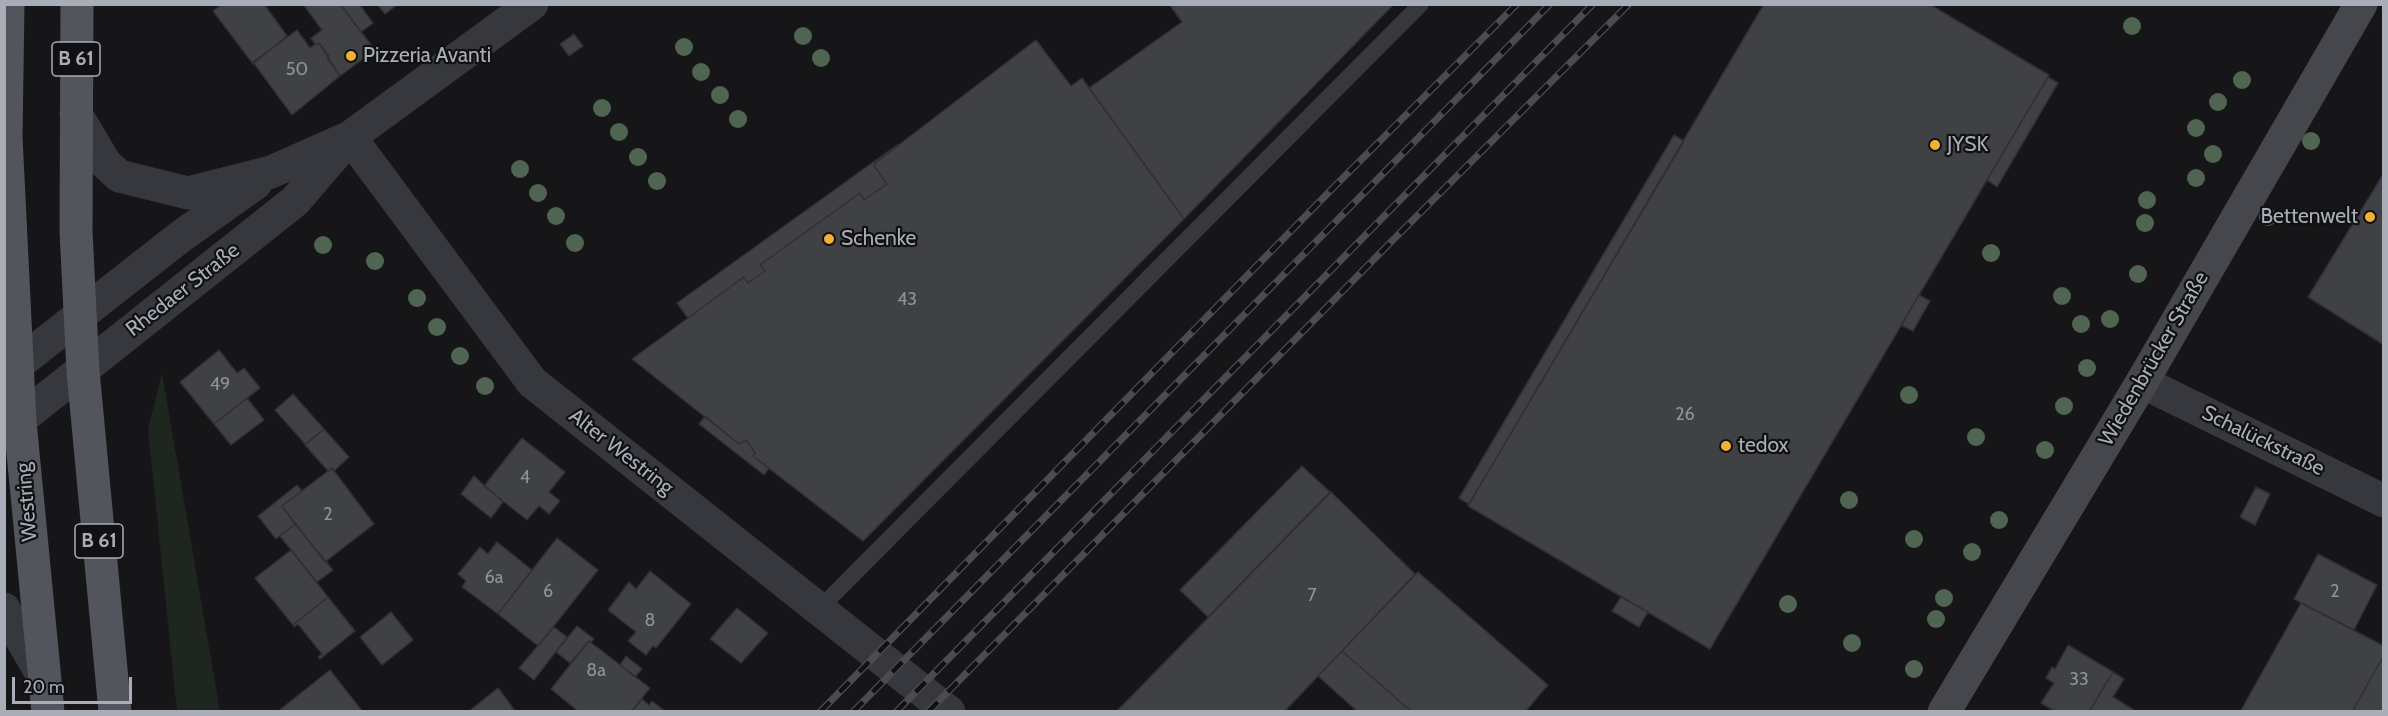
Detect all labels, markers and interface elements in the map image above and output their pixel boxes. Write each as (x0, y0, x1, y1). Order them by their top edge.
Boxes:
road number: B 61 (52, 42, 100, 76)
place label: Pizzeria Avanti (363, 43, 491, 69)
marker: Pizzeria Avanti (344, 49, 358, 63)
house number: 50 (286, 59, 308, 81)
place label: JYSK (1947, 132, 1988, 158)
marker: JYSK (1928, 138, 1942, 152)
place label: Bettenwelt (2261, 204, 2358, 230)
marker: Bettenwelt (2363, 210, 2377, 224)
place label: Schenke (841, 226, 916, 252)
marker: Schenke (822, 232, 836, 246)
street label: Rhedaer Straße (121, 238, 245, 342)
street label: Wiedenbrücker Straße (2094, 267, 2214, 451)
house number: 43 (897, 289, 917, 311)
house number: 49 (210, 374, 230, 396)
street label: Schalückstraße (2198, 400, 2328, 482)
street label: Alter Westring (564, 403, 678, 501)
house number: 26 (1675, 404, 1695, 426)
place label: tedox (1738, 433, 1789, 459)
marker: tedox (1719, 439, 1733, 453)
street label: Westring (11, 462, 43, 542)
house number: 4 (520, 467, 530, 489)
house number: 2 (323, 504, 333, 526)
road number: B 61 (75, 524, 123, 558)
house number: 6a (485, 567, 503, 589)
house number: 6 (543, 581, 553, 603)
house number: 2 (2330, 581, 2340, 603)
house number: 7 (1307, 585, 1317, 607)
house number: 8 (645, 610, 655, 632)
house number: 8a (586, 660, 606, 682)
scale bar (15, 665, 135, 703)
house number: 33 (2069, 669, 2089, 691)
text: 20 m (23, 676, 65, 698)

